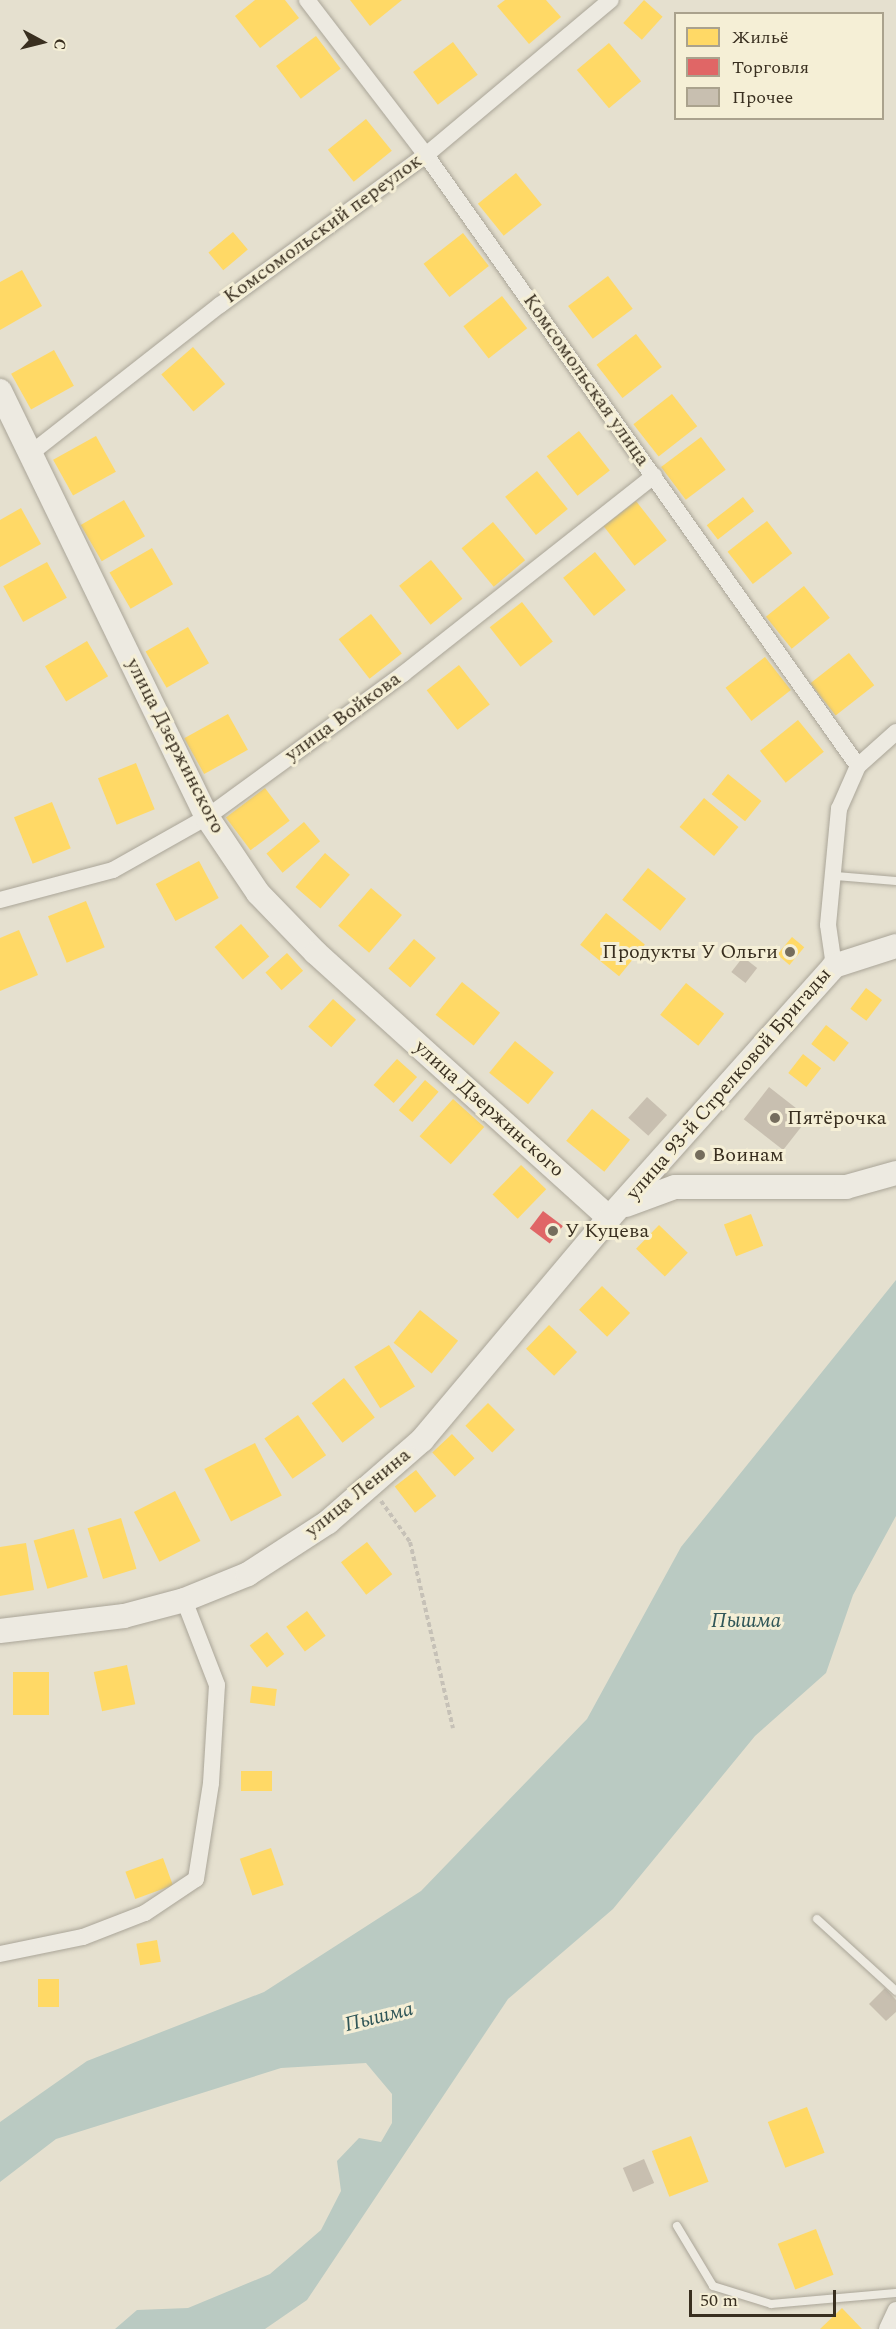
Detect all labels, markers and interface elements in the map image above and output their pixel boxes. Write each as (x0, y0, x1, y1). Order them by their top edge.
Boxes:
north arrow (12, 12, 72, 72)
legend (674, 12, 884, 120)
text: Жильё (732, 24, 788, 51)
text: С (47, 37, 72, 51)
text: Торговля (732, 54, 809, 81)
text: Прочее (732, 84, 793, 111)
street label: Комсомольский переулок (219, 149, 427, 309)
street label: Комсомольская улица (517, 289, 655, 471)
street label: улица Дзержинского (120, 654, 230, 838)
street label: улица Войкова (281, 667, 405, 767)
place label: Продукты У Ольги (602, 940, 778, 964)
marker: Продукты У Ольги (783, 945, 797, 959)
street label: улица 93-й Стрелковой Бригады (622, 963, 836, 1205)
street label: улица Дзержинского (409, 1035, 569, 1183)
place label: Пятёрочка (787, 1106, 887, 1130)
marker: Пятёрочка (768, 1111, 782, 1125)
place label: Воинам (712, 1143, 784, 1167)
marker: Воинам (693, 1148, 707, 1162)
place label: У Куцева (565, 1219, 649, 1243)
marker: У Куцева (546, 1224, 560, 1238)
street label: улица Ленина (301, 1443, 415, 1543)
water label: Пышма (711, 1608, 781, 1634)
water label: Пышма (342, 1996, 416, 2038)
scale bar (692, 2278, 839, 2316)
text: 50 m (700, 2287, 738, 2314)

